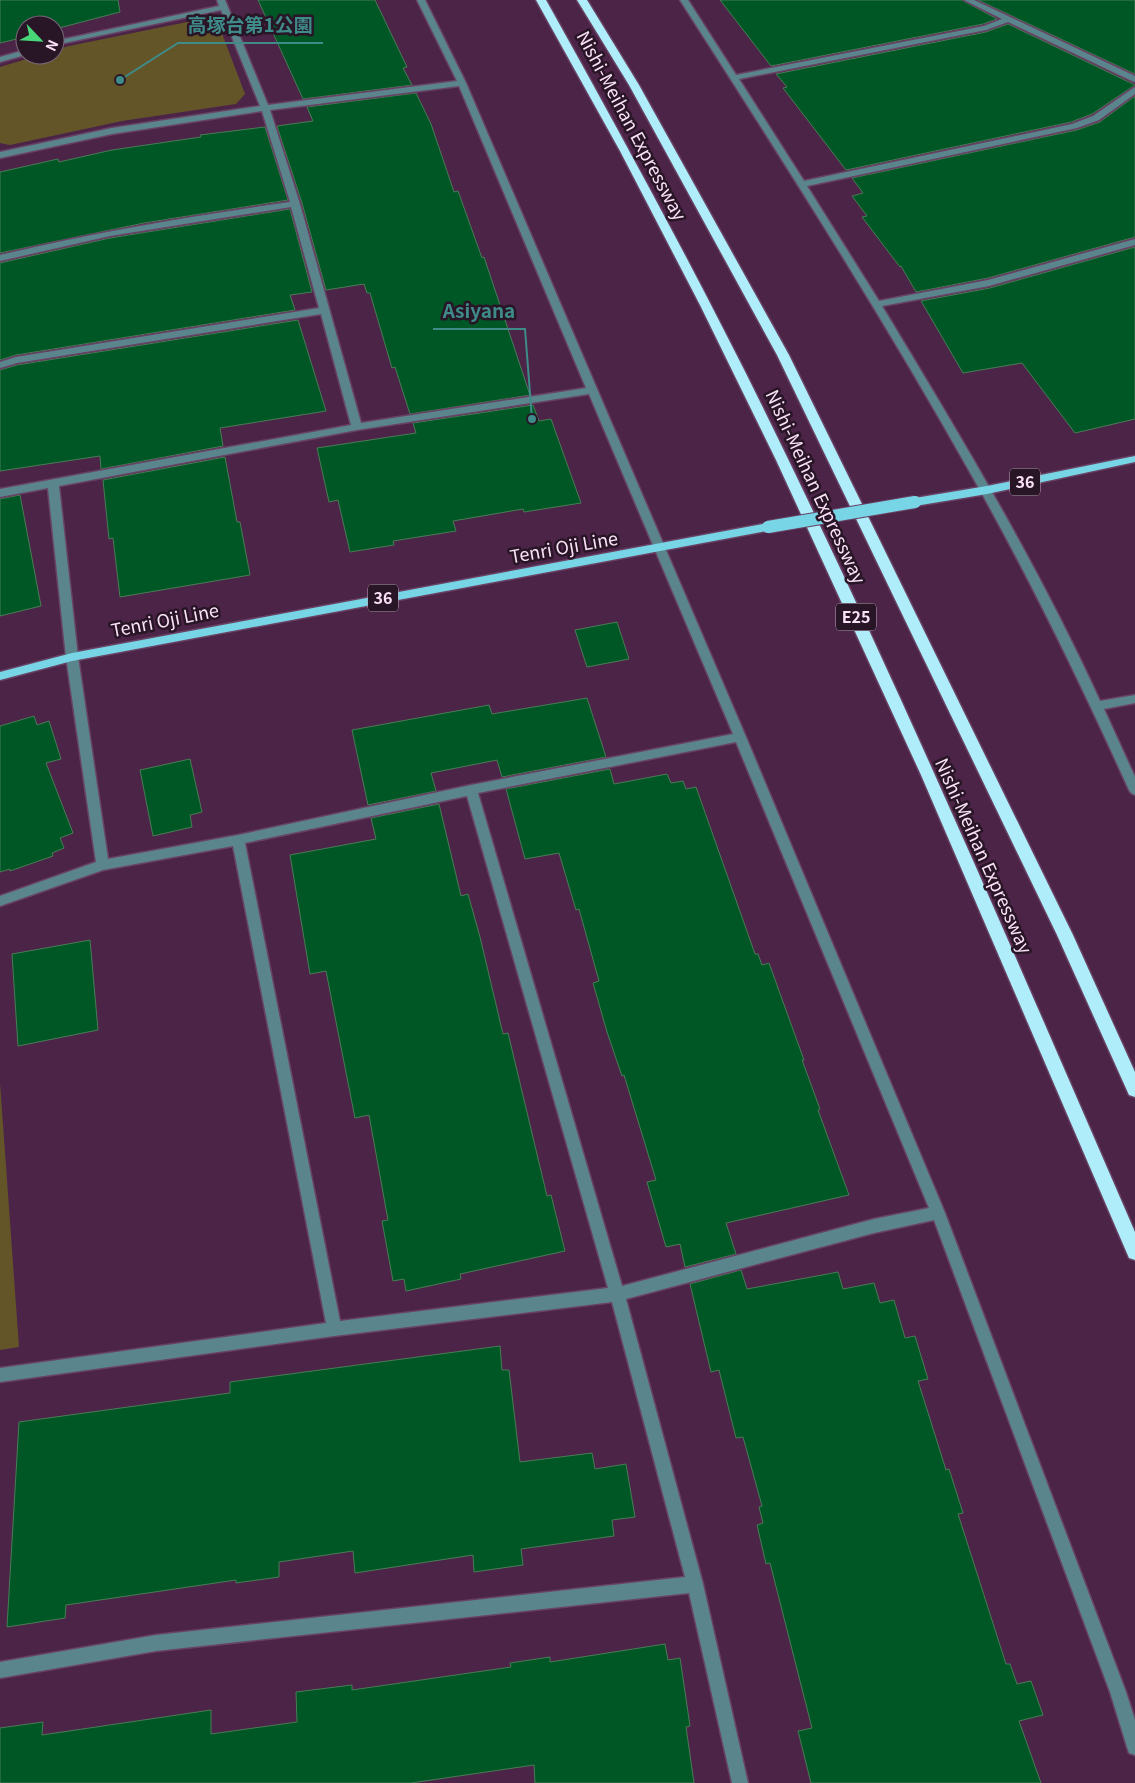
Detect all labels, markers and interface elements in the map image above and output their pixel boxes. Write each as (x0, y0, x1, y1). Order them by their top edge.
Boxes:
callout: 高塚台第1公園 (178, 9, 323, 43)
text: 高塚台第1公園 (187, 10, 313, 37)
north arrow (15, 15, 65, 65)
street label: Nishi-Meihan Expressway (572, 26, 694, 225)
text: N (41, 37, 64, 55)
callout: Asiyana (433, 295, 525, 329)
text: Asiyana (442, 296, 515, 323)
street label: Nishi-Meihan Expressway (760, 385, 874, 588)
road number: 36 (1010, 468, 1040, 496)
street label: Tenri Oji Line (508, 524, 620, 568)
road number: 36 (368, 584, 398, 612)
street label: Tenri Oji Line (108, 596, 221, 642)
road number: E25 (836, 604, 876, 630)
street label: Nishi-Meihan Expressway (930, 753, 1040, 958)

